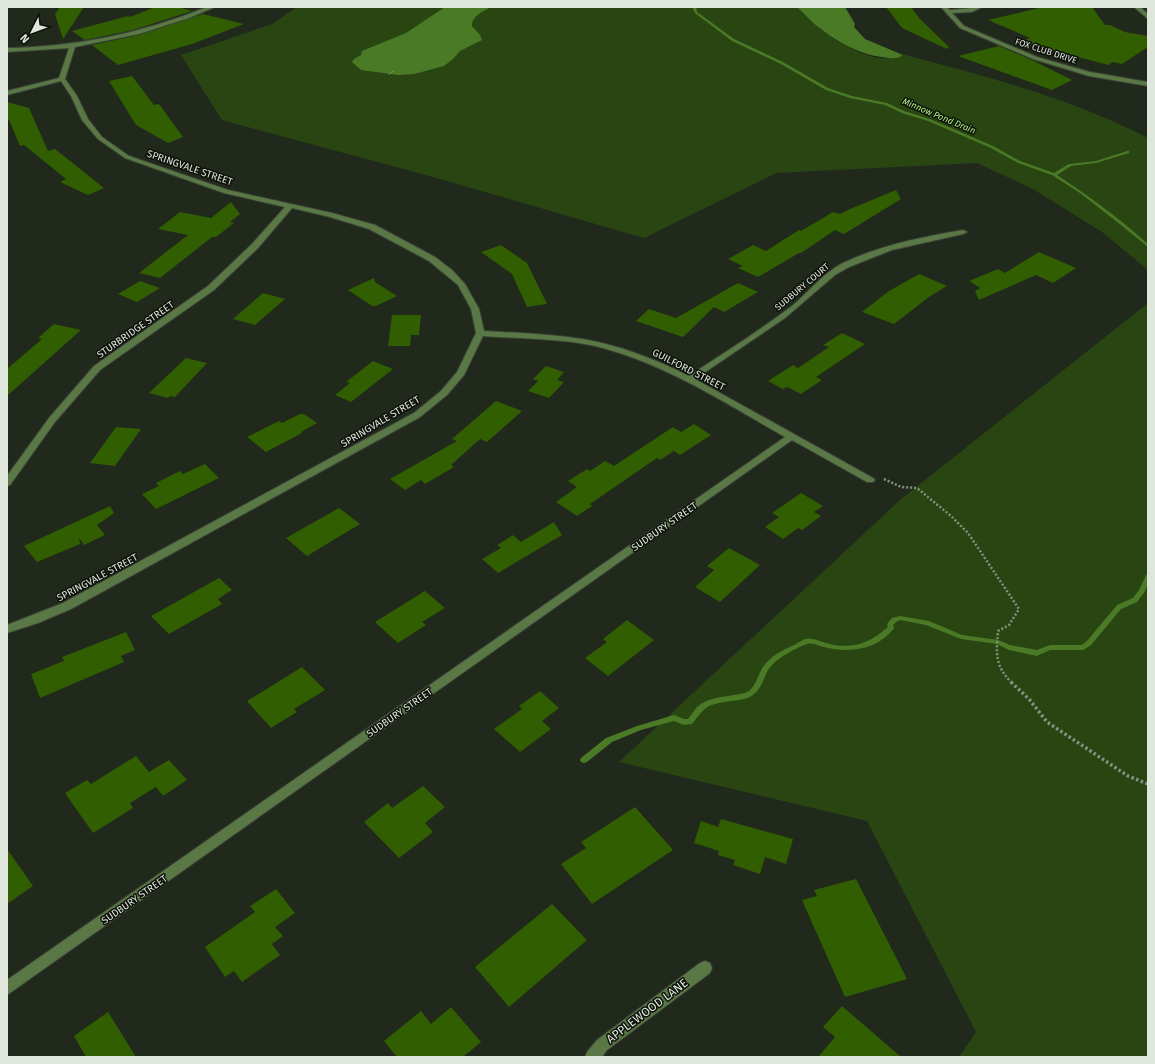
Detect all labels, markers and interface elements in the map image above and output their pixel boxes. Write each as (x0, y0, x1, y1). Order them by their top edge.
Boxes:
north arrow (12, 12, 52, 52)
text: N (18, 31, 32, 45)
street label: FOX CLUB DRIVE (1014, 36, 1078, 66)
water label: Minnow Pond Drain (901, 96, 977, 136)
street label: SPRINGVALE STREET (145, 148, 235, 189)
street label: SUDBURY COURT (773, 261, 831, 313)
street label: STURBRIDGE STREET (95, 298, 177, 361)
street label: GUILFORD STREET (650, 346, 728, 394)
street label: SPRINGVALE STREET (339, 393, 423, 450)
street label: SUDBURY STREET (629, 499, 700, 554)
street label: SPRINGVALE STREET (55, 551, 141, 604)
street label: SUDBURY STREET (364, 685, 435, 740)
street label: SUDBURY STREET (99, 872, 170, 927)
street label: APPLEWOOD LANE (604, 976, 690, 1046)

